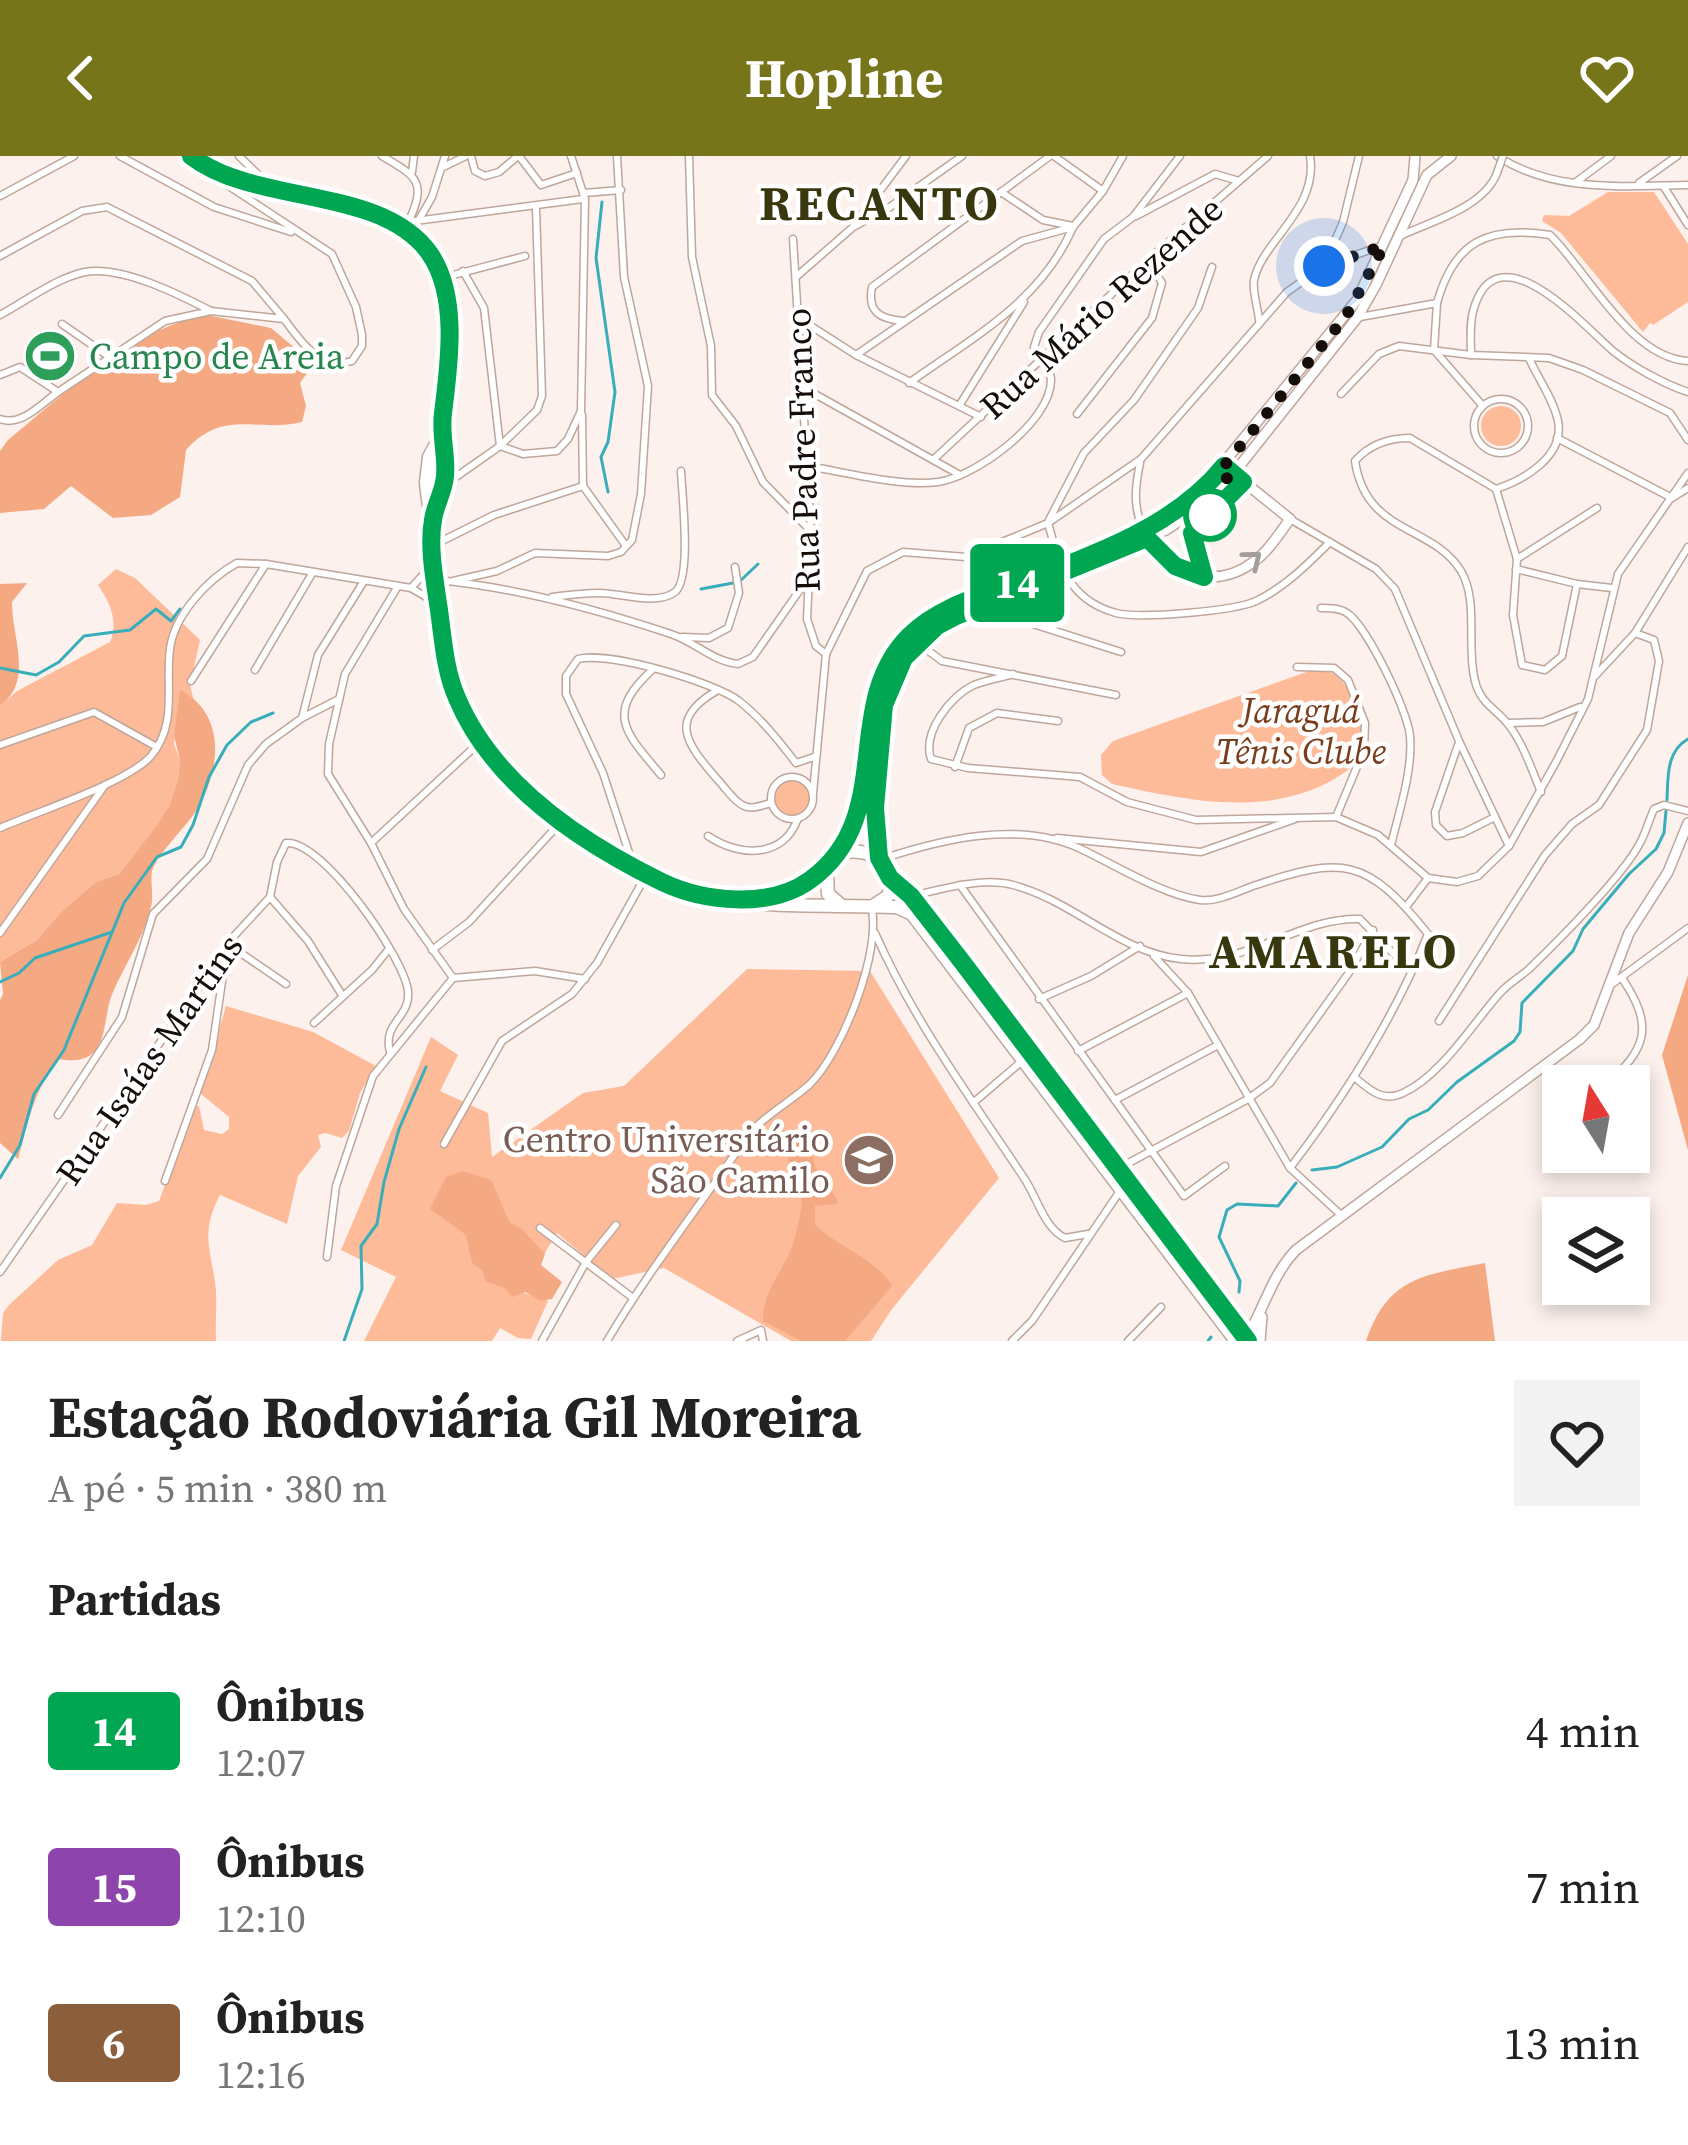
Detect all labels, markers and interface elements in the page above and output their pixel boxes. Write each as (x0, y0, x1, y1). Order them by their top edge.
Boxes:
text: Hopline (745, 41, 943, 115)
icon: back (48, 45, 114, 111)
icon: heart (1574, 45, 1640, 111)
district label: RECANTO (759, 170, 1001, 236)
street label: Rua Mário Rezende (969, 185, 1233, 430)
your location (1294, 236, 1354, 296)
street label: Rua Padre Franco (773, 307, 832, 593)
sports icon: Campo de Areia (22, 328, 78, 384)
place label: Campo de Areia (89, 332, 345, 381)
unlabelled marker (1185, 490, 1235, 540)
line badge: 14 (963, 544, 1071, 622)
one-way arrow (1240, 552, 1262, 573)
text: 14 (994, 554, 1040, 612)
park label: Jaraguá Tênis Clube (1216, 686, 1386, 776)
district label: AMARELO (1209, 918, 1459, 984)
street label: Rua Isaías Martins (44, 924, 254, 1195)
north arrow (1542, 1065, 1650, 1173)
map controls (1542, 1065, 1650, 1305)
place label: Centro Universitário São Camilo (503, 1115, 830, 1205)
school or university icon: Centro Universitário São Camilo (841, 1132, 897, 1188)
button: layers (1542, 1197, 1650, 1305)
text: Estação Rodoviária Gil Moreira (48, 1378, 861, 1456)
button: heart (1514, 1380, 1640, 1506)
text: A pé · 5 min · 380 m (48, 1462, 387, 1515)
text: Partidas (48, 1568, 221, 1630)
text: Ônibus (216, 1674, 365, 1736)
text: 4 min (1526, 1700, 1640, 1762)
text: 14 (91, 1702, 137, 1760)
text: 12:07 (216, 1736, 306, 1789)
text: Ônibus (216, 1830, 365, 1892)
text: 7 min (1526, 1856, 1640, 1918)
text: 15 (91, 1858, 137, 1916)
text: 12:10 (216, 1892, 306, 1945)
text: Ônibus (216, 1986, 365, 2048)
text: 13 min (1503, 2012, 1640, 2074)
text: 6 (103, 2014, 125, 2072)
text: 12:16 (216, 2048, 306, 2101)

